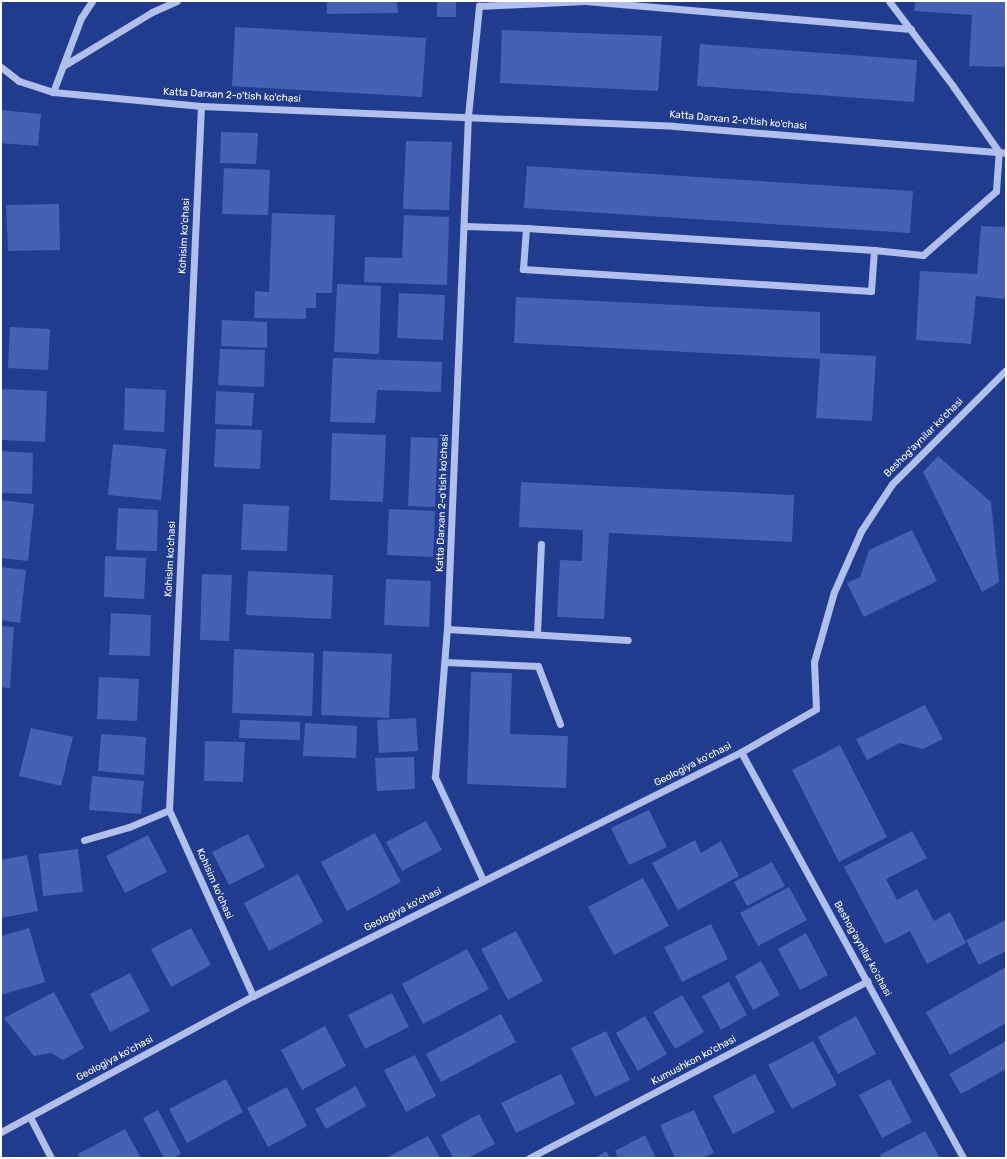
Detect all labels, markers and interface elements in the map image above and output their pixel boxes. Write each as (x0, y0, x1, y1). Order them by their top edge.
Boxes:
street label: Katta Darxan 2-o'tish ko'chasi (163, 86, 301, 106)
street label: Katta Darxan 2-o'tish ko'chasi (669, 109, 807, 133)
street label: Kohisim ko'chasi (177, 198, 193, 274)
street label: Beshog'aynilar ko'chasi (882, 396, 966, 480)
street label: Katta Darxan 2-o'tish ko'chasi (435, 434, 451, 572)
street label: Kohisim ko'chasi (163, 521, 179, 597)
street label: Geologiya ko'chasi (652, 740, 734, 790)
street label: Kohisim ko'chasi (193, 847, 235, 921)
street label: Geologiya ko'chasi (362, 885, 444, 935)
street label: Beshog'aynilar ko'chasi (831, 899, 893, 999)
street label: Geologiya ko'chasi (75, 1034, 155, 1084)
street label: Kumushkon ko'chasi (650, 1034, 738, 1088)

